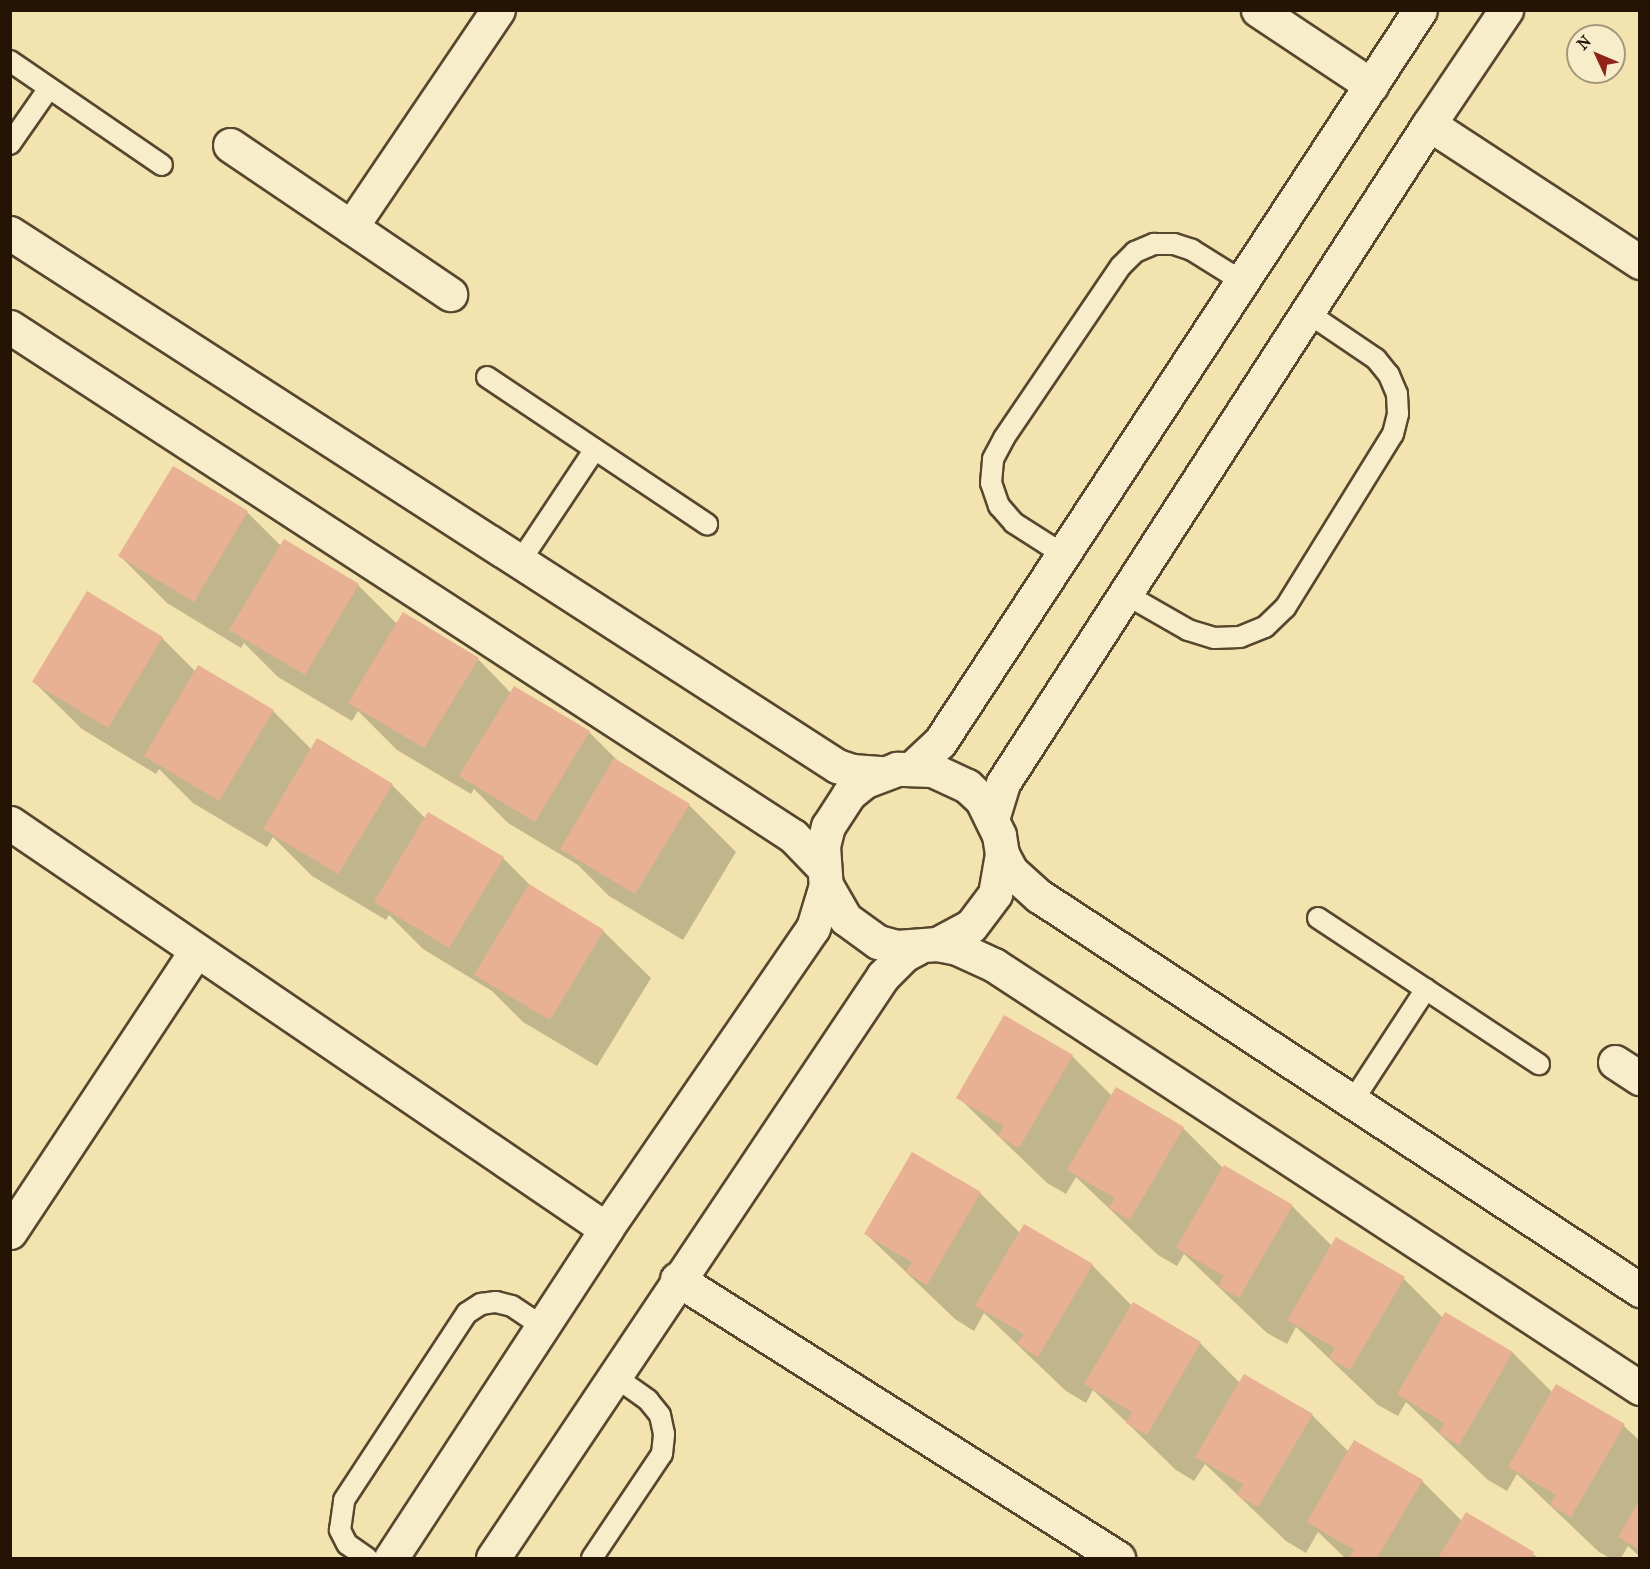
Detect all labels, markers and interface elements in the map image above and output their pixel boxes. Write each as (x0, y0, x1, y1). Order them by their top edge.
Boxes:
north arrow (1566, 24, 1626, 84)
text: N (1573, 32, 1595, 54)

